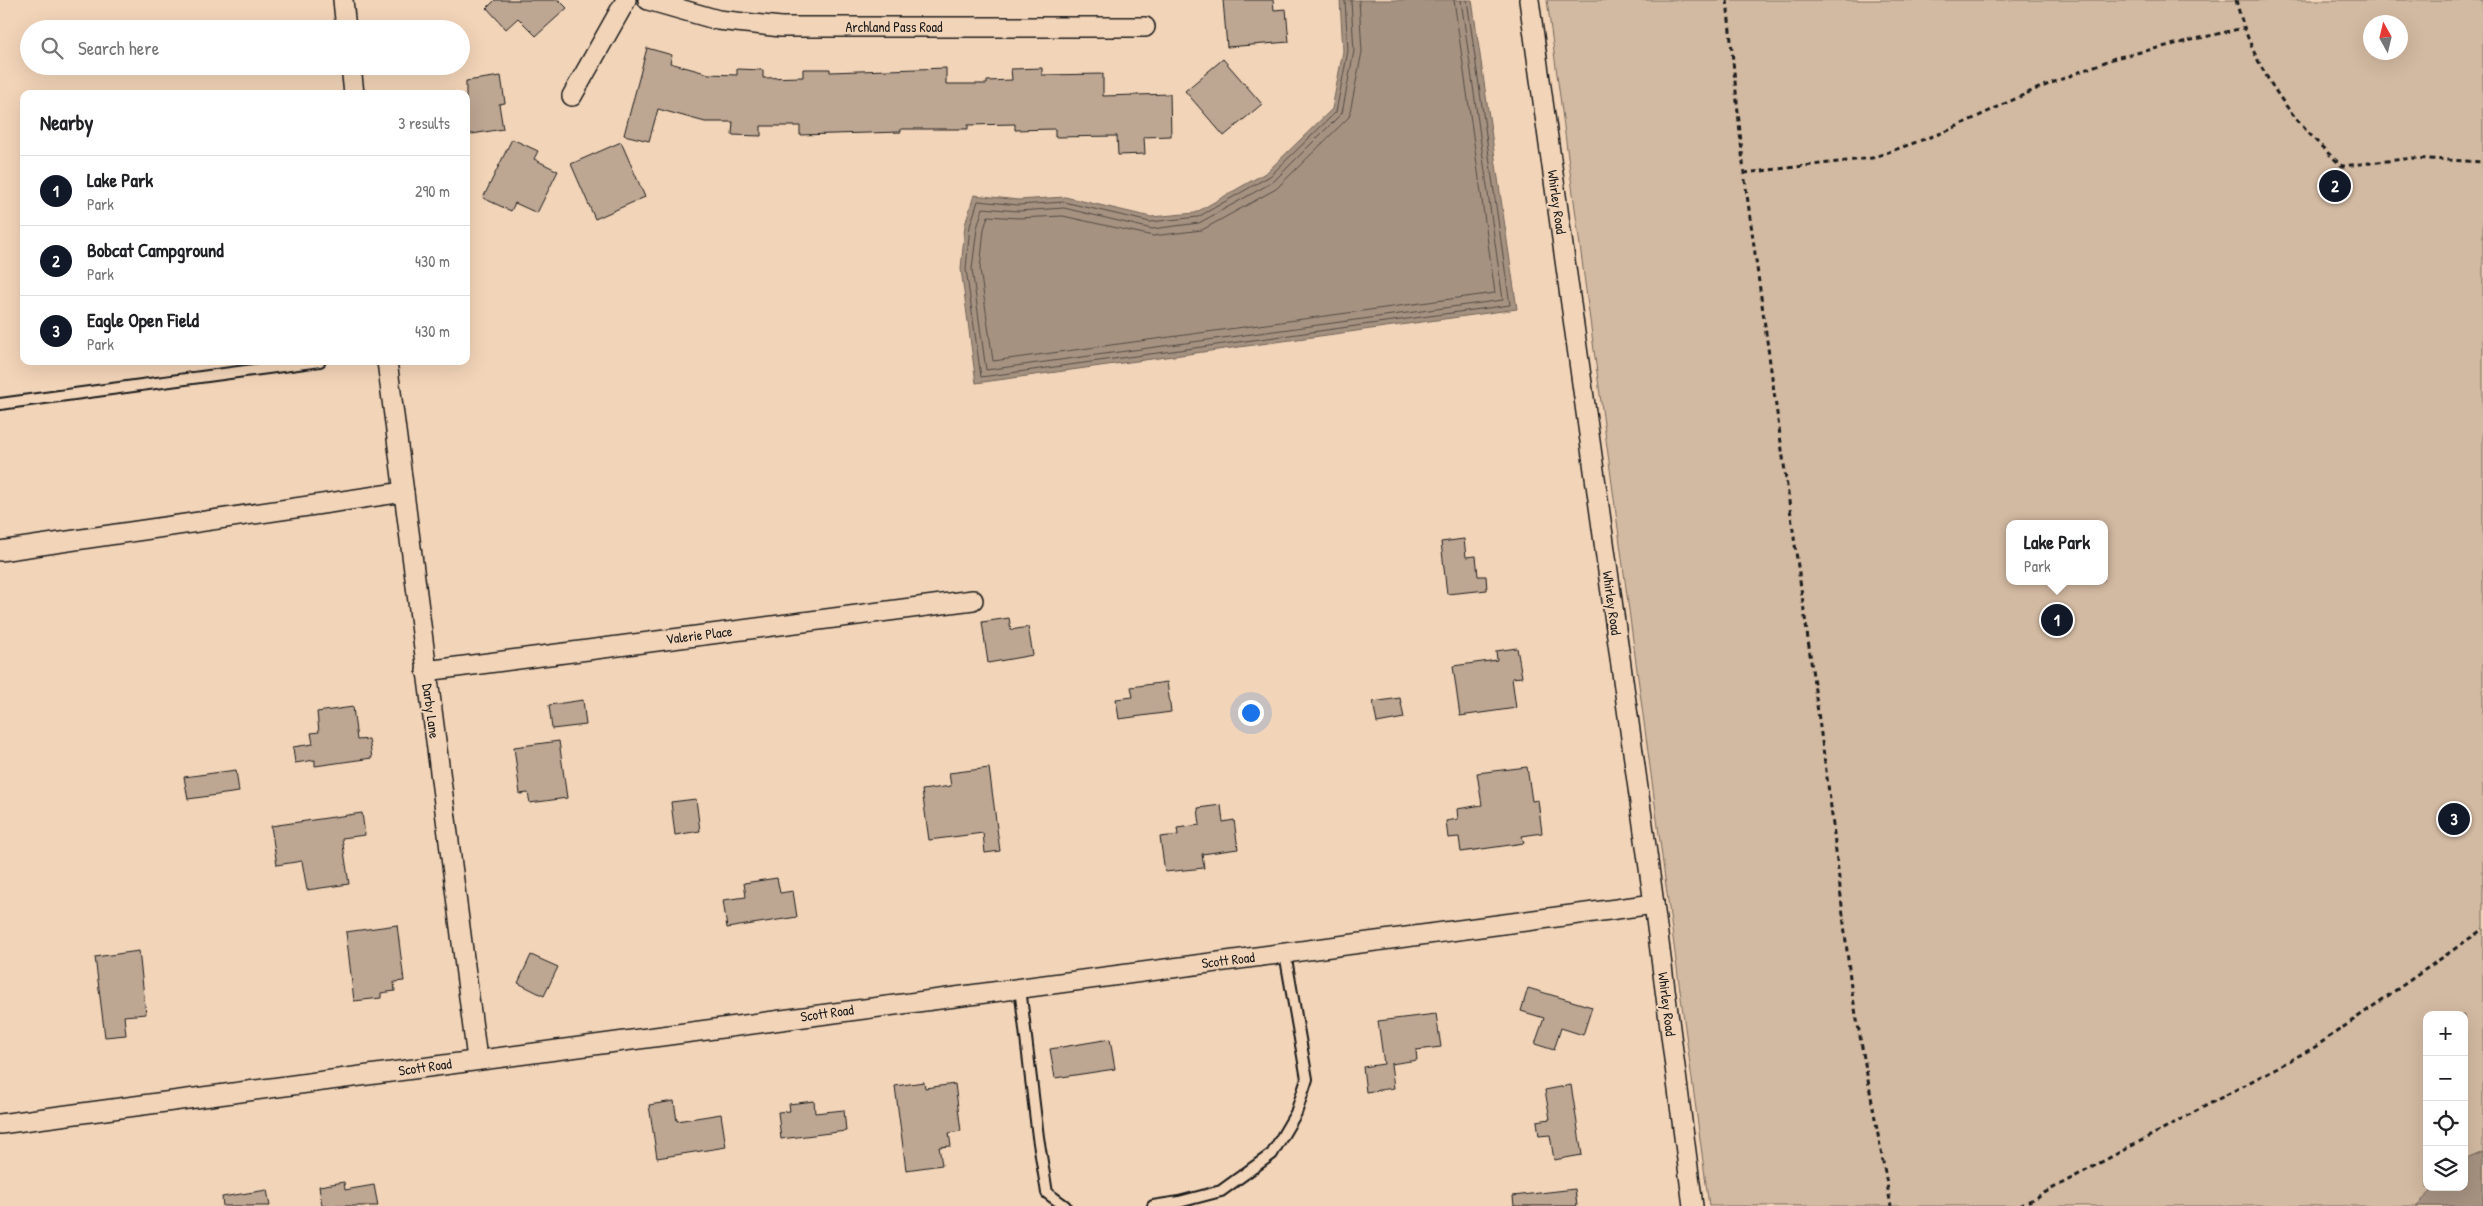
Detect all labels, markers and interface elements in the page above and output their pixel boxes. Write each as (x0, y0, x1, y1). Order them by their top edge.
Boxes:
north arrow (2363, 15, 2408, 60)
street label: Archland Pass Road (846, 17, 943, 36)
search box (20, 20, 470, 75)
icon: search (38, 34, 66, 62)
text: Search here (78, 35, 159, 61)
text: Nearby (40, 108, 93, 137)
text: 3 results (398, 112, 450, 134)
text: Lake Park (87, 167, 153, 193)
pin: 2 (2319, 167, 2351, 205)
street label: Whirley Road (1543, 169, 1571, 236)
text: 1 (53, 180, 59, 202)
text: 290 m (415, 180, 450, 202)
text: Park (87, 193, 114, 215)
text: Bobcat Campground (87, 237, 224, 263)
text: 2 (52, 250, 60, 272)
text: 430 m (415, 250, 450, 272)
text: Park (87, 263, 114, 285)
text: Eagle Open Field (87, 307, 199, 333)
text: 3 (52, 320, 60, 342)
text: 430 m (415, 320, 450, 342)
text: Park (87, 333, 114, 355)
popup (2006, 520, 2108, 585)
text: Lake Park (2024, 529, 2090, 555)
text: Park (2024, 555, 2051, 577)
street label: Whirley Road (1598, 570, 1626, 637)
pin: 1 (2041, 601, 2073, 639)
street label: Valerie Place (665, 621, 734, 648)
street label: Darby Lane (417, 682, 445, 740)
your location (1238, 700, 1264, 726)
pin: 3 (2438, 800, 2470, 838)
street label: Scott Road (1200, 947, 1256, 972)
street label: Whirley Road (1653, 971, 1681, 1038)
street label: Scott Road (799, 999, 855, 1026)
map controls (2423, 1011, 2468, 1191)
button: + (2423, 1011, 2468, 1056)
street label: Scott Road (397, 1053, 453, 1080)
button: − (2423, 1056, 2468, 1101)
button: locate (2423, 1101, 2468, 1146)
button: layers (2423, 1146, 2468, 1191)

